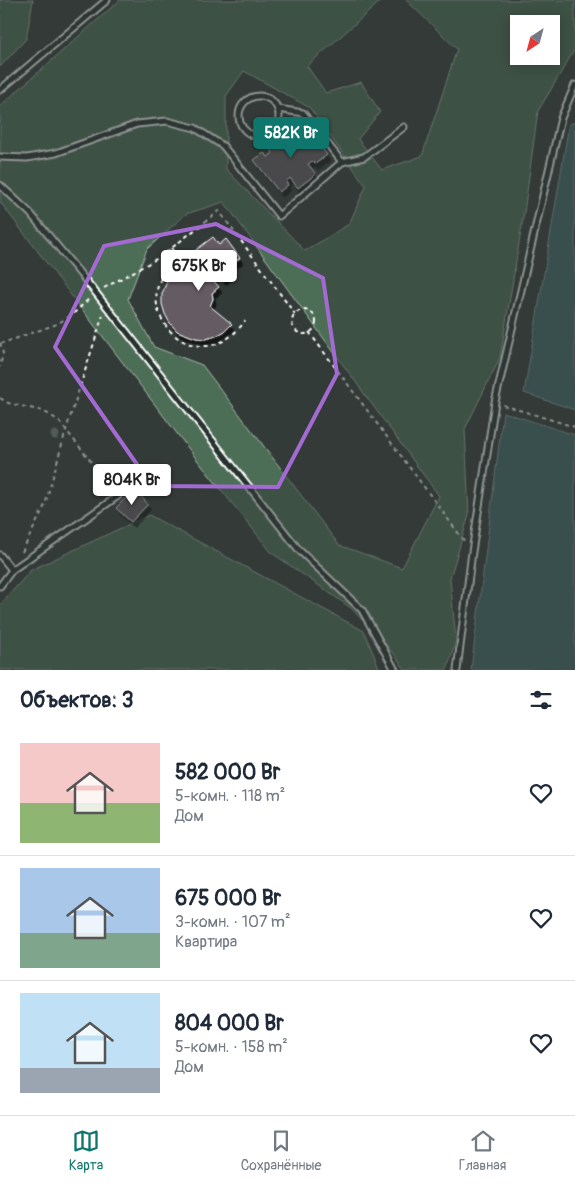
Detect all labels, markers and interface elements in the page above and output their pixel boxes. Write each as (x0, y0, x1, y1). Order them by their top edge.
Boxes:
north arrow (510, 15, 560, 65)
map controls (510, 15, 560, 65)
pin: 582K Br (245, 116, 337, 159)
text: 582K Br (264, 123, 318, 143)
pin: 675K Br (153, 250, 245, 292)
text: 675K Br (172, 256, 226, 276)
pin: 804K Br (86, 464, 178, 506)
text: 804K Br (104, 470, 160, 490)
icon: filters (527, 686, 555, 714)
text: Объектов: 3 (20, 687, 134, 714)
text: 582 000 Br (175, 759, 280, 786)
icon: home (60, 763, 120, 823)
icon: heart (527, 779, 555, 807)
text: 5-комн. · 118 m² (175, 786, 285, 806)
text: Дом (175, 806, 204, 826)
text: 675 000 Br (175, 885, 281, 912)
icon: home (60, 888, 120, 948)
icon: heart (527, 904, 555, 932)
text: 3-комн. · 107 m² (175, 912, 291, 932)
text: Квартира (175, 932, 237, 952)
text: 804 000 Br (175, 1010, 284, 1037)
icon: home (60, 1013, 120, 1073)
icon: heart (527, 1029, 555, 1057)
text: 5-комн. · 158 m² (175, 1037, 288, 1057)
text: Дом (175, 1057, 204, 1077)
tab: Карта (69, 1127, 103, 1174)
tab: Сохранённые (241, 1127, 321, 1174)
tab: Главная (459, 1127, 506, 1174)

